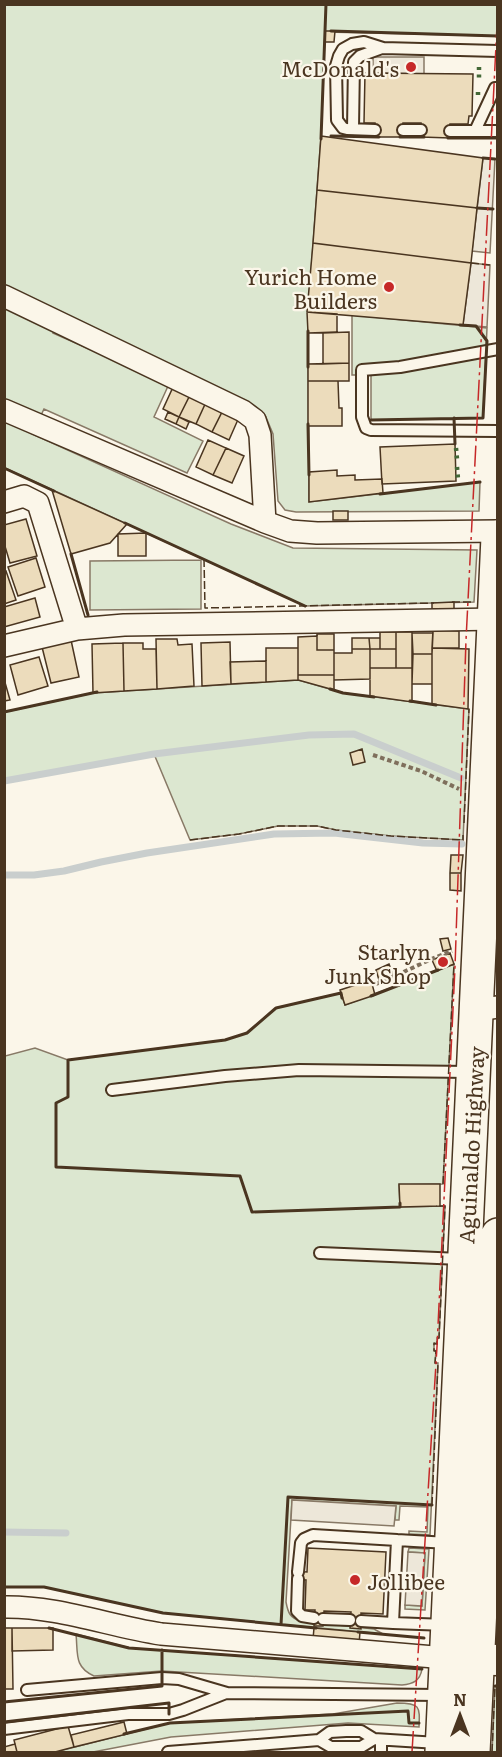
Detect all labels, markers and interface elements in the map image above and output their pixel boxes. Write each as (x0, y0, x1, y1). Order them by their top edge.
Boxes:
place label: McDonald's (281, 52, 399, 83)
marker: McDonald's (404, 60, 418, 74)
place label: Yurich Home Builders (244, 260, 377, 315)
marker: Yurich Home Builders (382, 280, 396, 294)
place label: Starlyn Junk Shop (324, 935, 431, 990)
marker: Starlyn Junk Shop (436, 955, 450, 969)
street label: Aguinaldo Highway (449, 1044, 491, 1245)
place label: Jollibee (367, 1565, 445, 1596)
marker: Jollibee (348, 1573, 362, 1587)
north arrow (430, 1685, 490, 1745)
text: N (453, 1687, 467, 1711)

